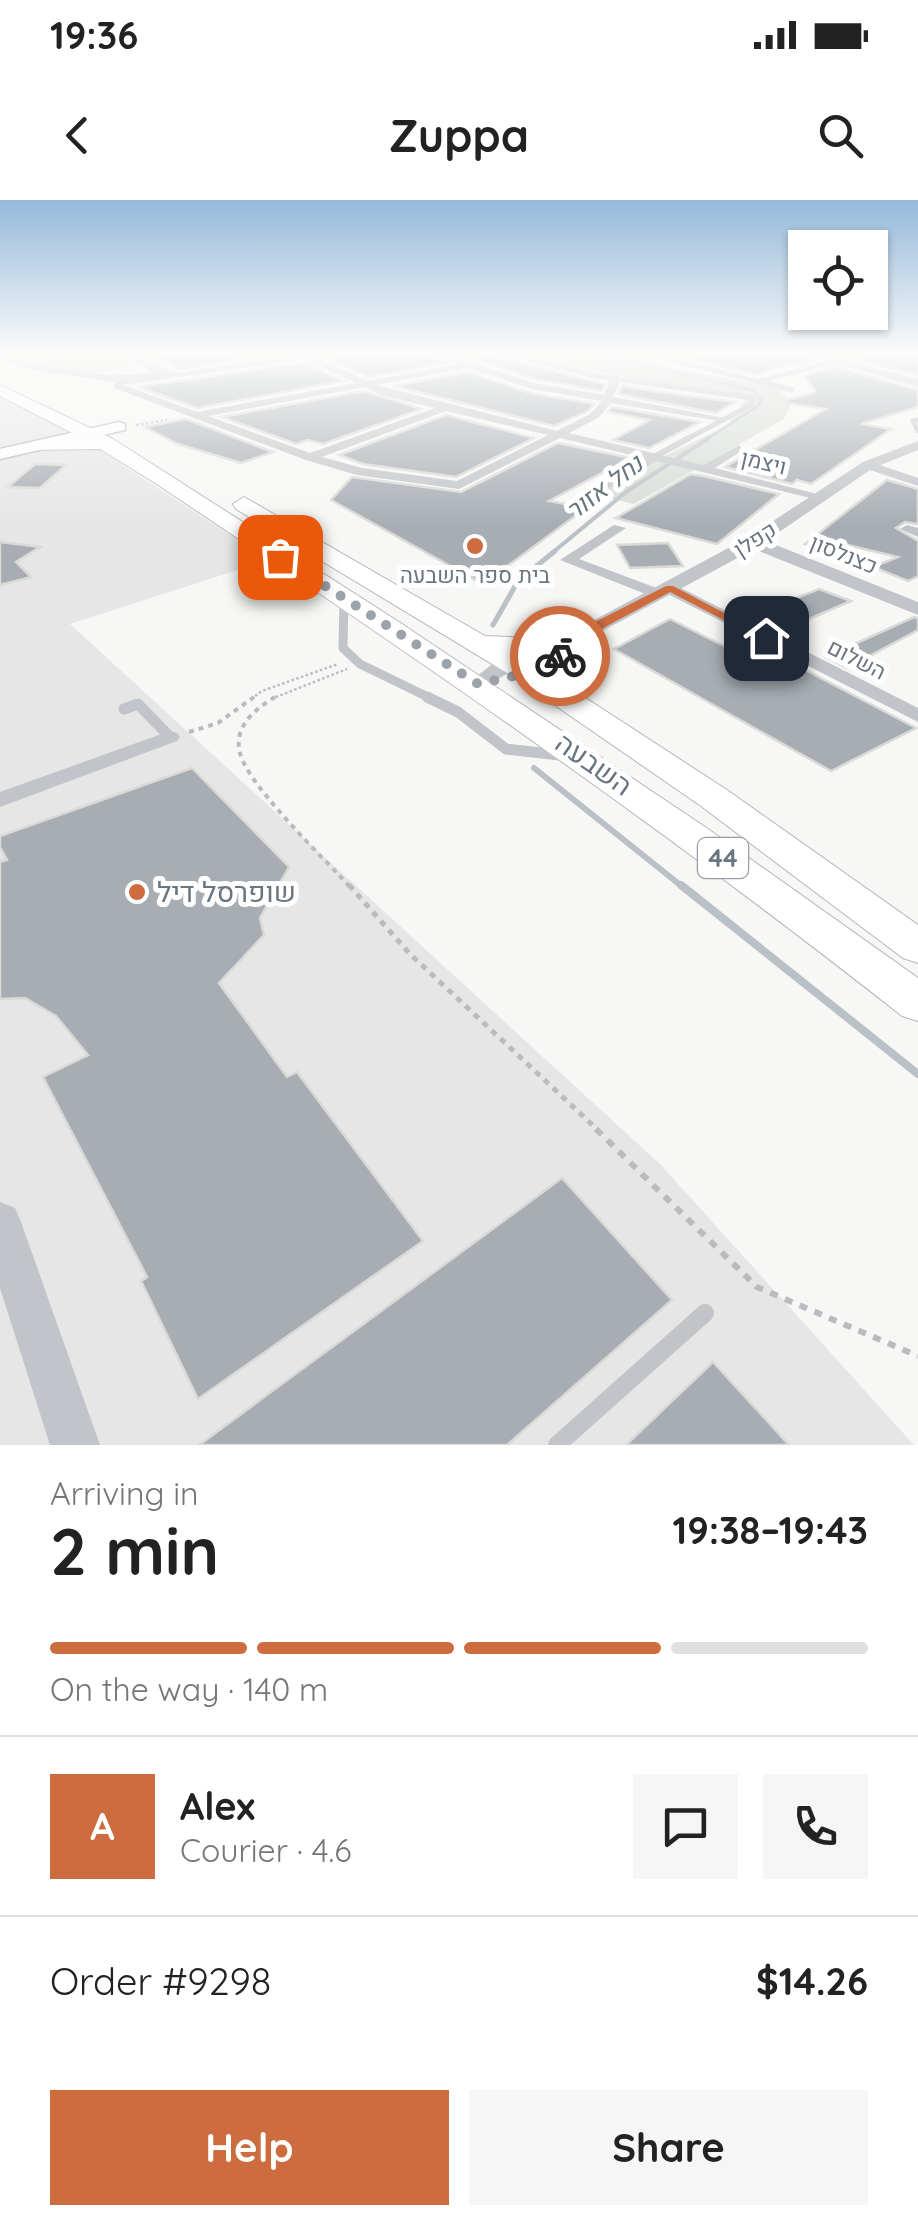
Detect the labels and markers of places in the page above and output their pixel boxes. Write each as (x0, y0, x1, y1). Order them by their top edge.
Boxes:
pin (238, 515, 323, 600)
marker: בית ספר השבעה (464, 535, 486, 557)
place label: בית ספר השבעה (400, 561, 551, 589)
pin (724, 596, 809, 681)
place label: שופרסל דיל (157, 874, 296, 909)
marker: שופרסל דיל (126, 881, 148, 903)

